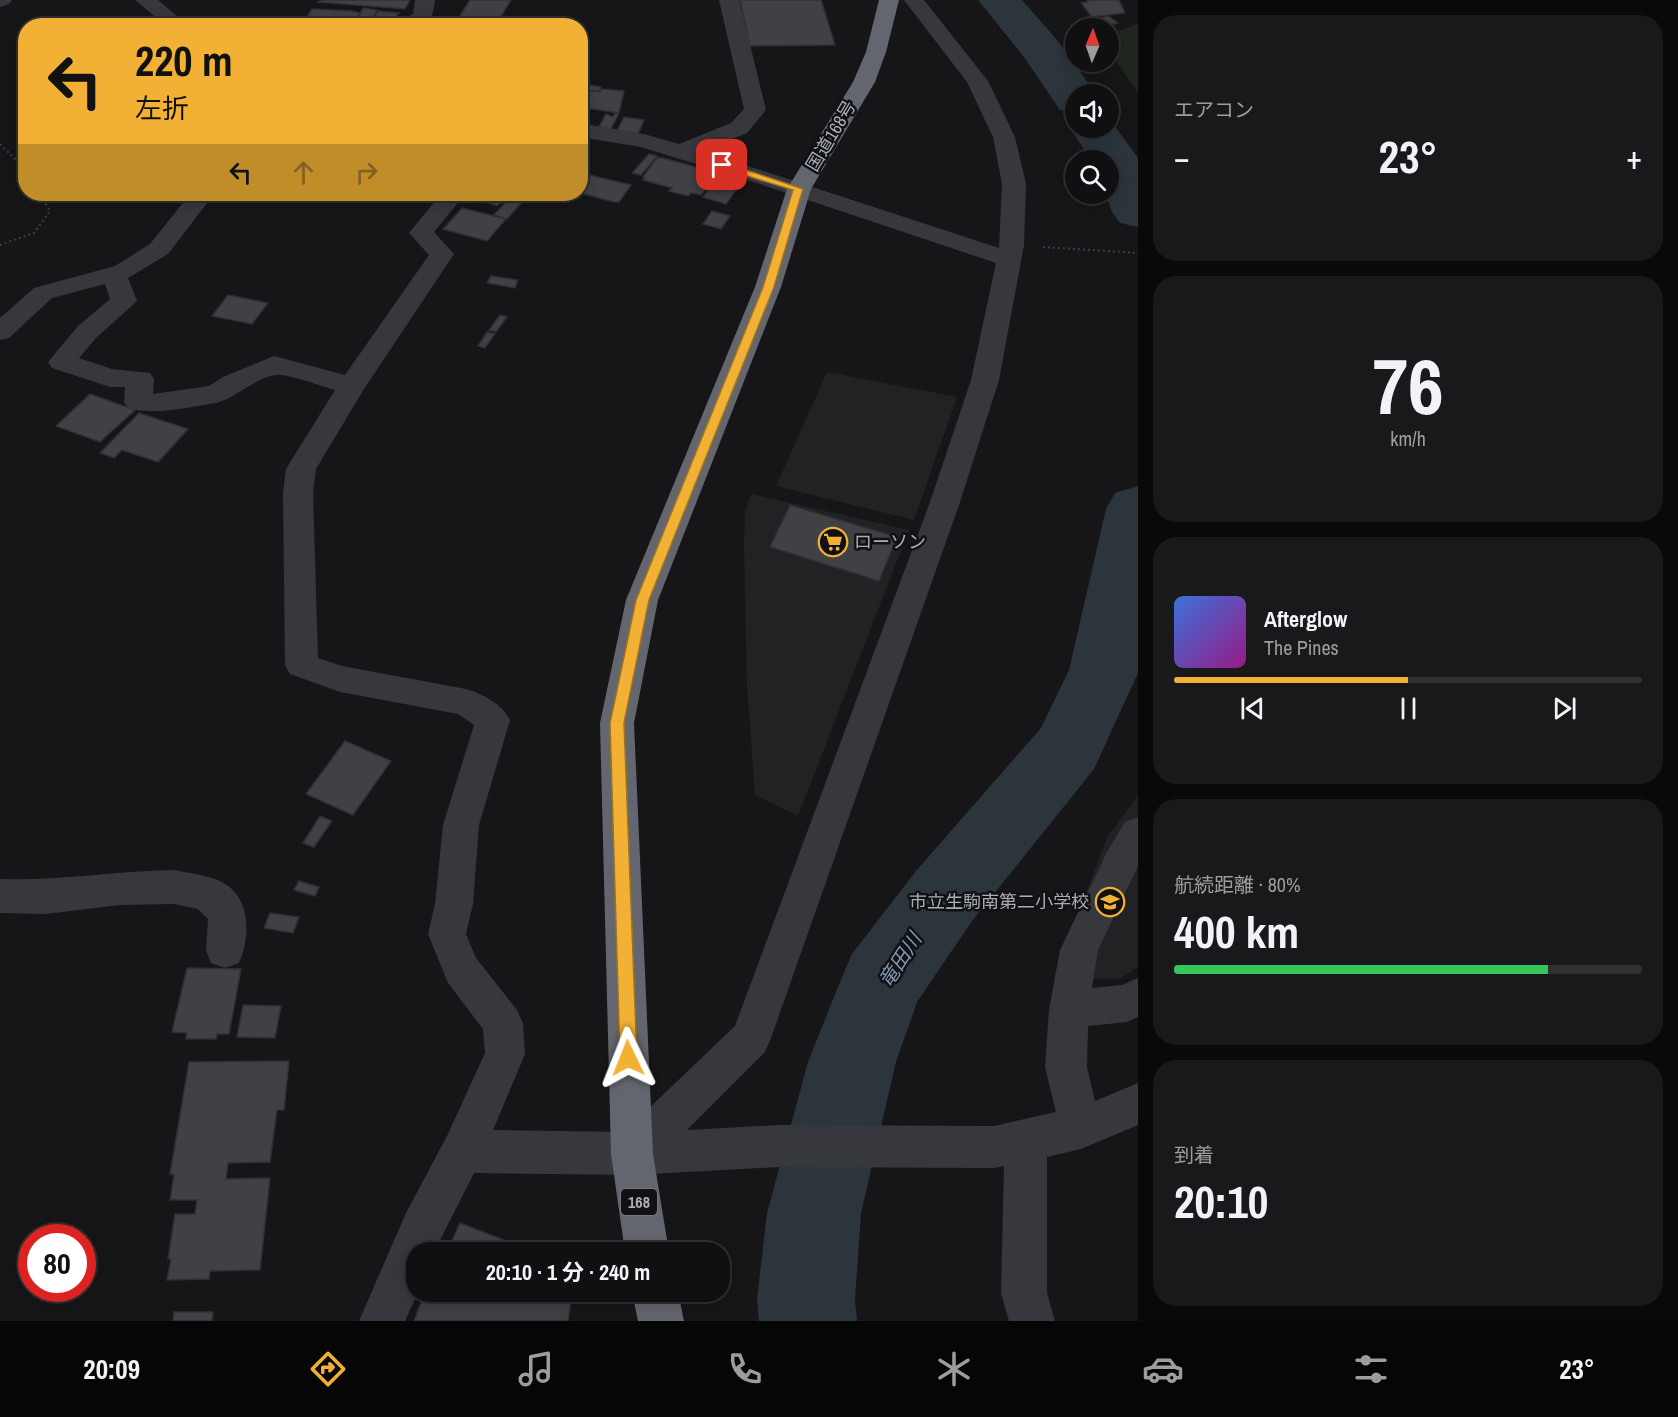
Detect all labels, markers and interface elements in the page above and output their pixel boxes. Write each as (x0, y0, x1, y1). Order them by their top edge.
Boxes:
north arrow (1065, 18, 1119, 72)
map controls (1065, 18, 1119, 204)
text: 220 m (135, 33, 233, 89)
icon: left (36, 42, 114, 120)
button: sound (1065, 84, 1119, 138)
text: 左折 (135, 90, 189, 126)
street label: 国道168号 (800, 96, 862, 176)
text: エアコン (1174, 96, 1254, 123)
text: 23° (1378, 126, 1438, 187)
text: − (1174, 135, 1190, 179)
text: + (1626, 135, 1642, 179)
pin (696, 139, 747, 190)
icon: arrive (705, 148, 738, 181)
button: search (1065, 150, 1119, 204)
icon: left (224, 156, 257, 189)
icon: ahead (287, 156, 320, 189)
icon: right (350, 156, 383, 189)
text: 76 (1372, 333, 1444, 438)
text: km/h (1390, 425, 1426, 452)
supermarket icon: ローソン (817, 526, 849, 558)
place label: ローソン (854, 529, 926, 554)
text: Afterglow (1264, 604, 1347, 634)
text: The Pines (1264, 634, 1339, 661)
icon: previous (1236, 692, 1269, 725)
icon: pause (1392, 692, 1425, 725)
icon: next (1548, 692, 1581, 725)
text: 航続距離 · 80% (1174, 871, 1301, 898)
school or university icon: 市立生駒南第二小学校 (1094, 886, 1126, 918)
place label: 市立生駒南第二小学校 (909, 889, 1089, 914)
text: 400 km (1174, 901, 1299, 962)
water label: 竜田川 (872, 926, 928, 992)
position arrow (596, 1026, 660, 1090)
text: 到着 (1174, 1141, 1214, 1168)
text: 20:10 (1174, 1171, 1268, 1232)
road number: 168 (621, 1189, 657, 1215)
speed limit sign: 80 (18, 1224, 96, 1302)
text: 20:10 · 1 分 · 240 m (486, 1257, 650, 1287)
icon: directions (307, 1348, 349, 1390)
icon: music (515, 1348, 557, 1390)
icon: phone (724, 1348, 766, 1390)
icon: climate (933, 1348, 975, 1390)
icon: car (1142, 1348, 1184, 1390)
icon: filters (1350, 1348, 1392, 1390)
text: 20:09 (83, 1351, 140, 1387)
text: 23° (1559, 1351, 1595, 1387)

